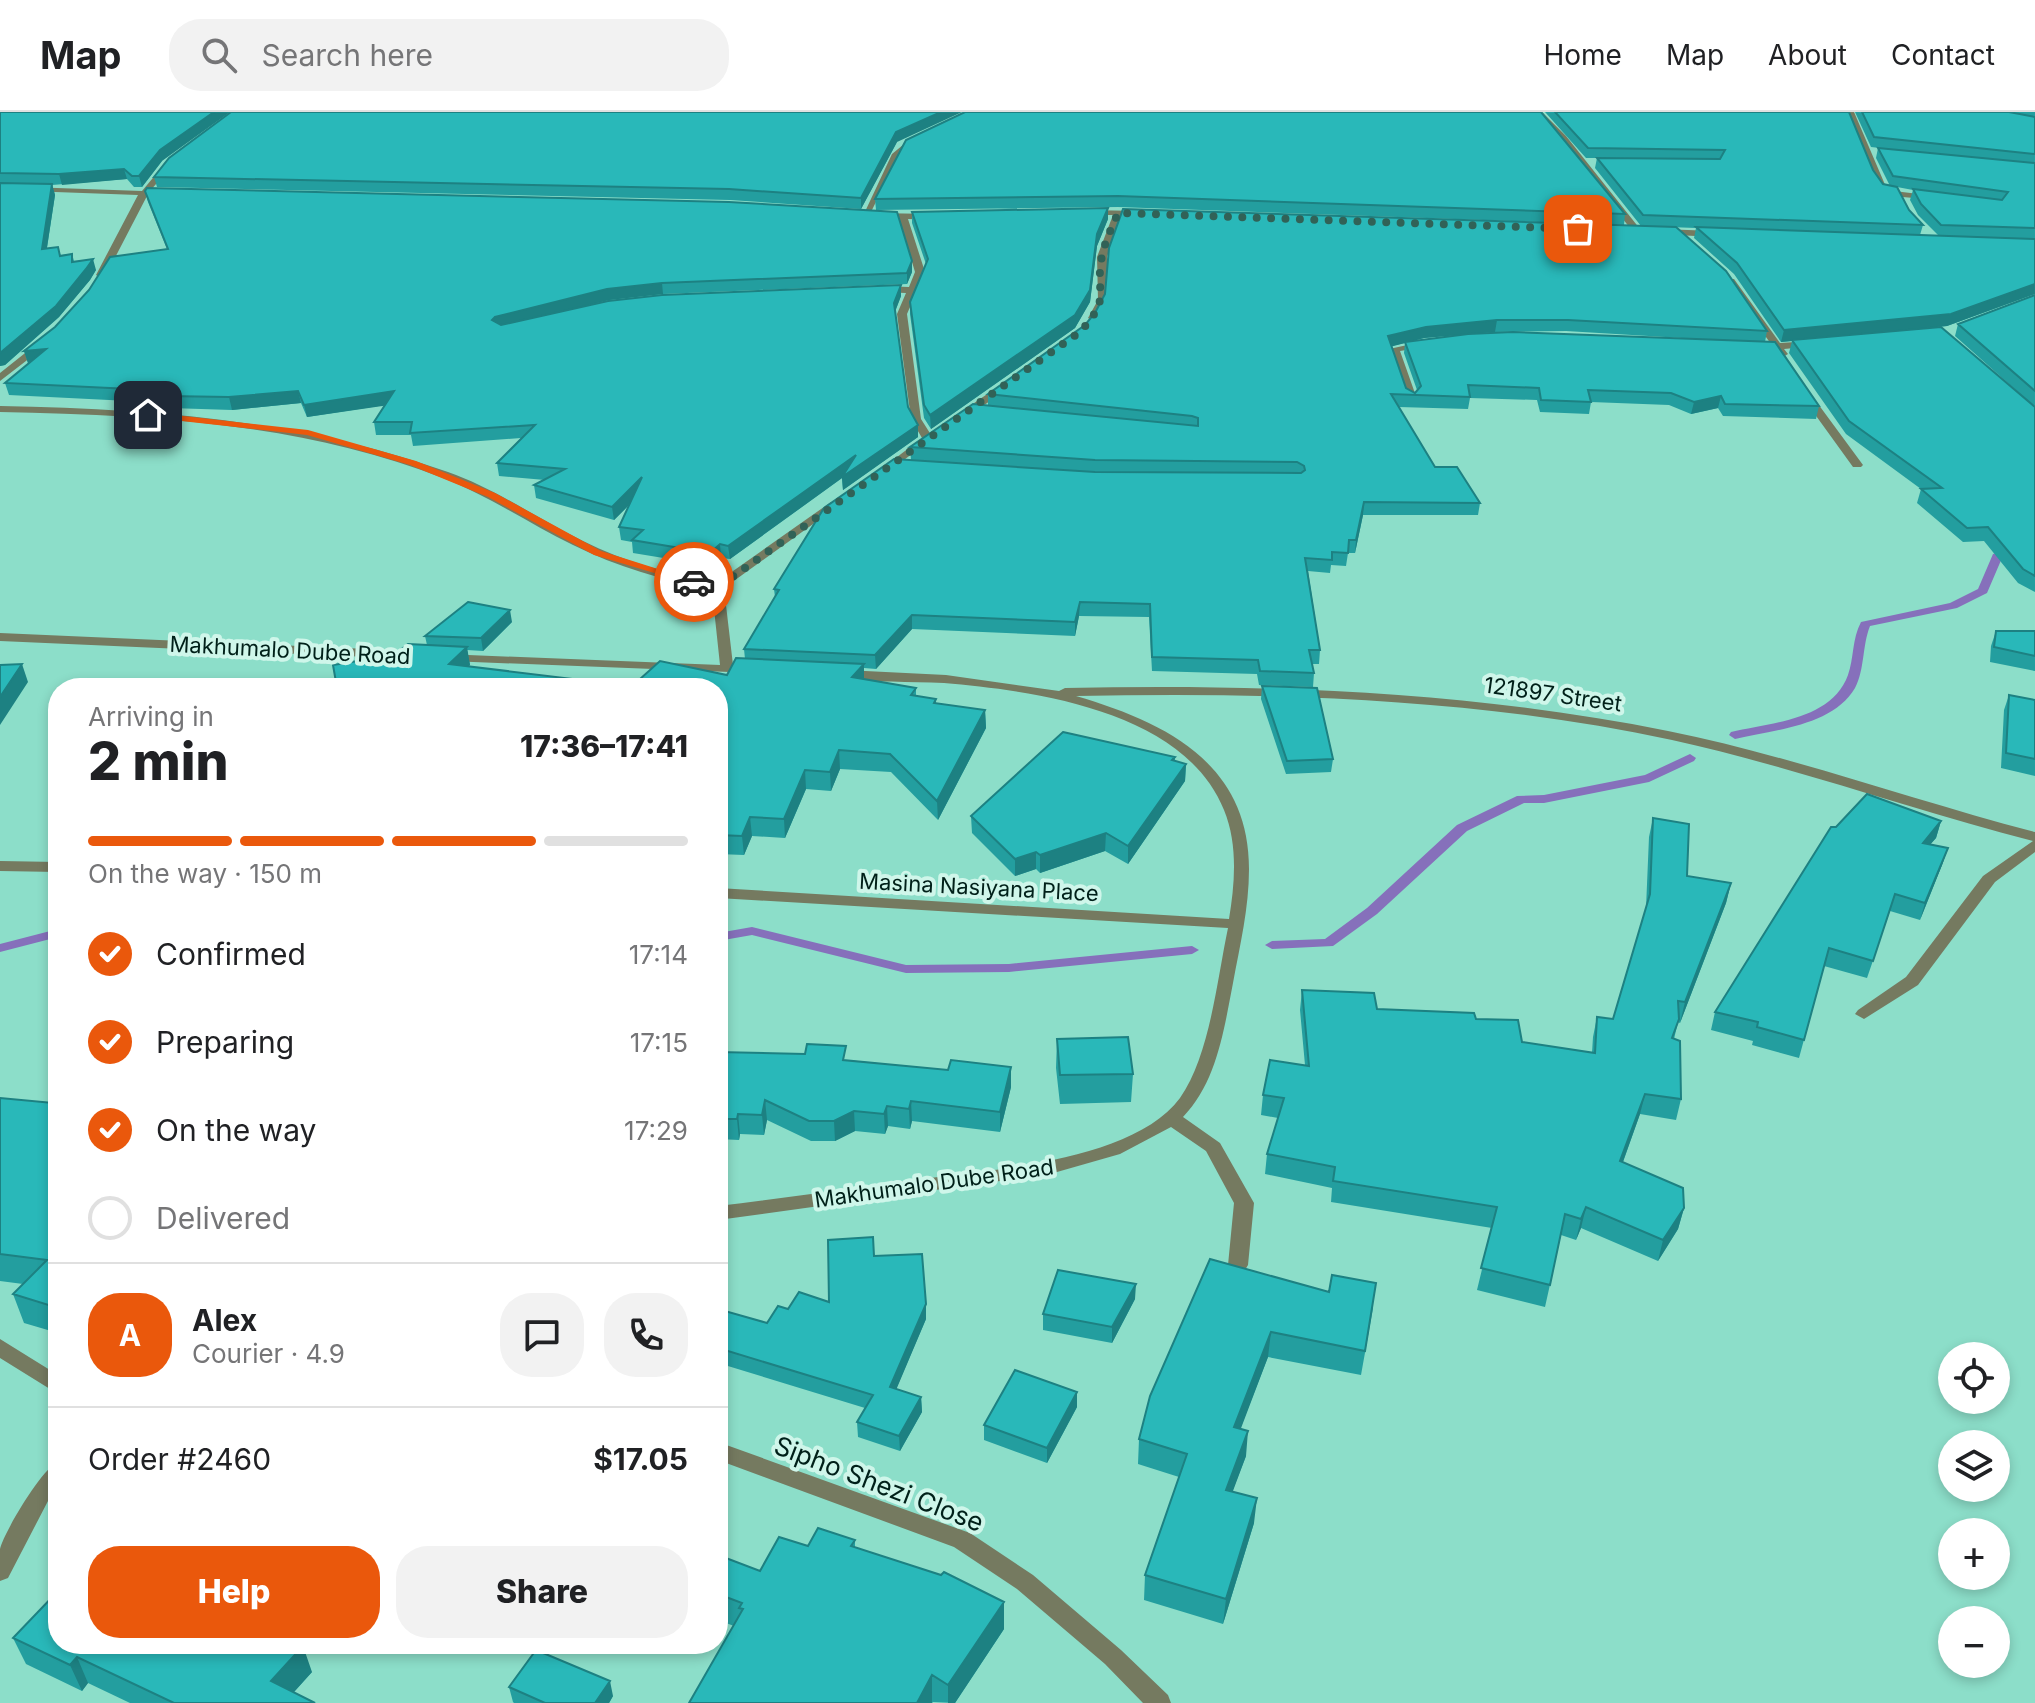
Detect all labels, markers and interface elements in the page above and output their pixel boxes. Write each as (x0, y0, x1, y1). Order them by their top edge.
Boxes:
search box (169, 19, 729, 91)
text: Map (40, 32, 121, 78)
icon: search (197, 33, 241, 77)
text: Search here (261, 37, 433, 73)
text: Home (1543, 38, 1622, 72)
text: Map (1666, 38, 1724, 72)
text: About (1768, 38, 1847, 72)
text: Contact (1891, 38, 1995, 72)
pin (1544, 195, 1612, 263)
icon: bag (1556, 207, 1600, 251)
pin (114, 381, 182, 449)
icon: home (126, 393, 170, 437)
courier (654, 542, 734, 622)
icon: car (672, 560, 716, 604)
street label: Makhumalo Dube Road (169, 631, 411, 669)
street label: 121897 Street (1482, 671, 1624, 717)
text: Arriving in (88, 701, 214, 732)
text: 17:36–17:41 (520, 728, 688, 764)
text: 2 min (88, 730, 229, 793)
text: On the way · 150 m (88, 858, 322, 889)
street label: Masina Nasiyana Place (859, 868, 1099, 906)
icon: check (88, 932, 132, 976)
text: Confirmed (156, 936, 306, 972)
text: 17:14 (629, 939, 688, 970)
icon: check (88, 1020, 132, 1064)
text: Preparing (156, 1024, 294, 1060)
text: 17:15 (630, 1027, 688, 1058)
icon: check (88, 1108, 132, 1152)
text: On the way (156, 1112, 316, 1148)
text: 17:29 (624, 1115, 688, 1146)
street label: Makhumalo Dube Road (813, 1153, 1055, 1213)
text: Delivered (156, 1200, 290, 1236)
button: chat (500, 1293, 584, 1377)
button: phone (604, 1293, 688, 1377)
text: Alex (192, 1302, 257, 1338)
text: A (119, 1317, 141, 1353)
text: Courier · 4.9 (192, 1338, 345, 1369)
map controls (1938, 1342, 2010, 1678)
button: locate (1938, 1342, 2010, 1414)
street label: Sipho Shezi Close (770, 1429, 988, 1538)
button: layers (1938, 1430, 2010, 1502)
text: Order #2460 (88, 1441, 271, 1477)
text: $17.05 (593, 1441, 688, 1477)
button: + (1938, 1518, 2010, 1590)
button: Help (88, 1546, 380, 1638)
button: Share (396, 1546, 688, 1638)
button: − (1938, 1606, 2010, 1678)

